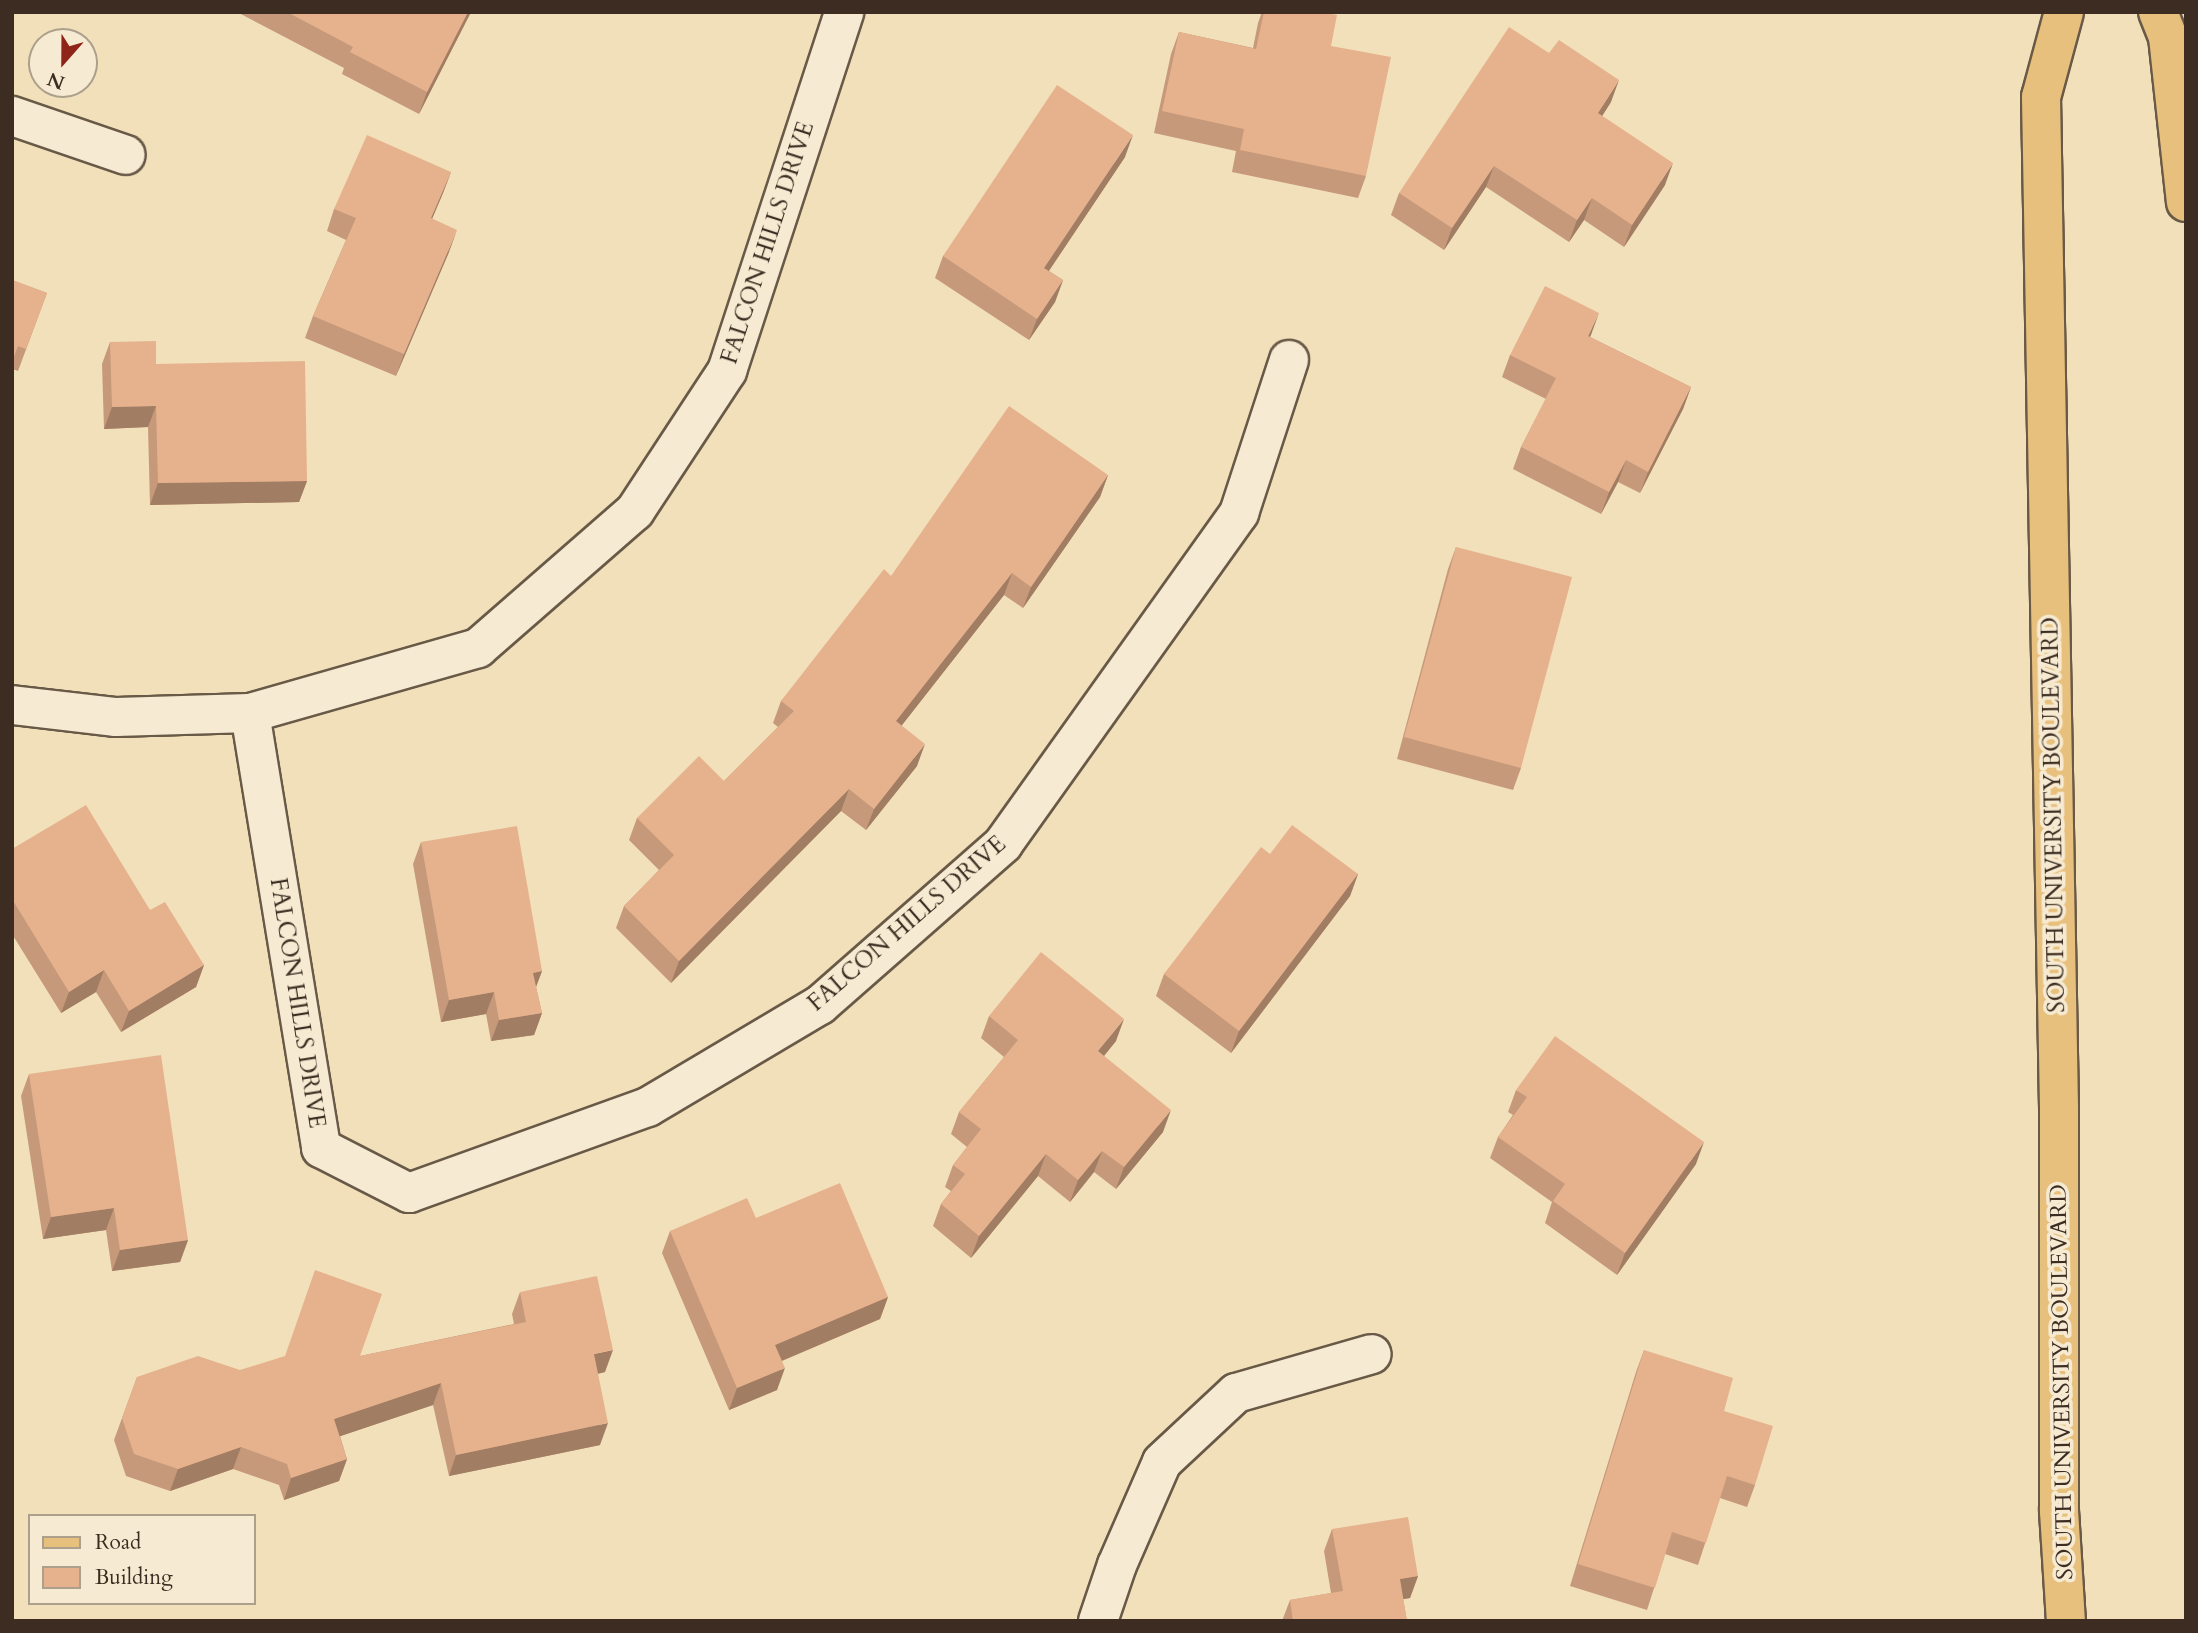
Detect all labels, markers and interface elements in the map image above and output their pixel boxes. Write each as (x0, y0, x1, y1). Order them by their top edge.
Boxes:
north arrow (28, 28, 98, 98)
text: N (44, 66, 69, 96)
street label: FALCON HILLS DRIVE (716, 119, 820, 367)
street label: SOUTH UNIVERSITY BOULEVARD (2037, 617, 2071, 1013)
street label: FALCON HILLS DRIVE (803, 831, 1011, 1017)
street label: FALCON HILLS DRIVE (264, 876, 330, 1130)
street label: SOUTH UNIVERSITY BOULEVARD (2045, 1184, 2079, 1580)
legend (28, 1514, 256, 1605)
text: Road (95, 1528, 141, 1557)
text: Building (95, 1563, 173, 1592)

